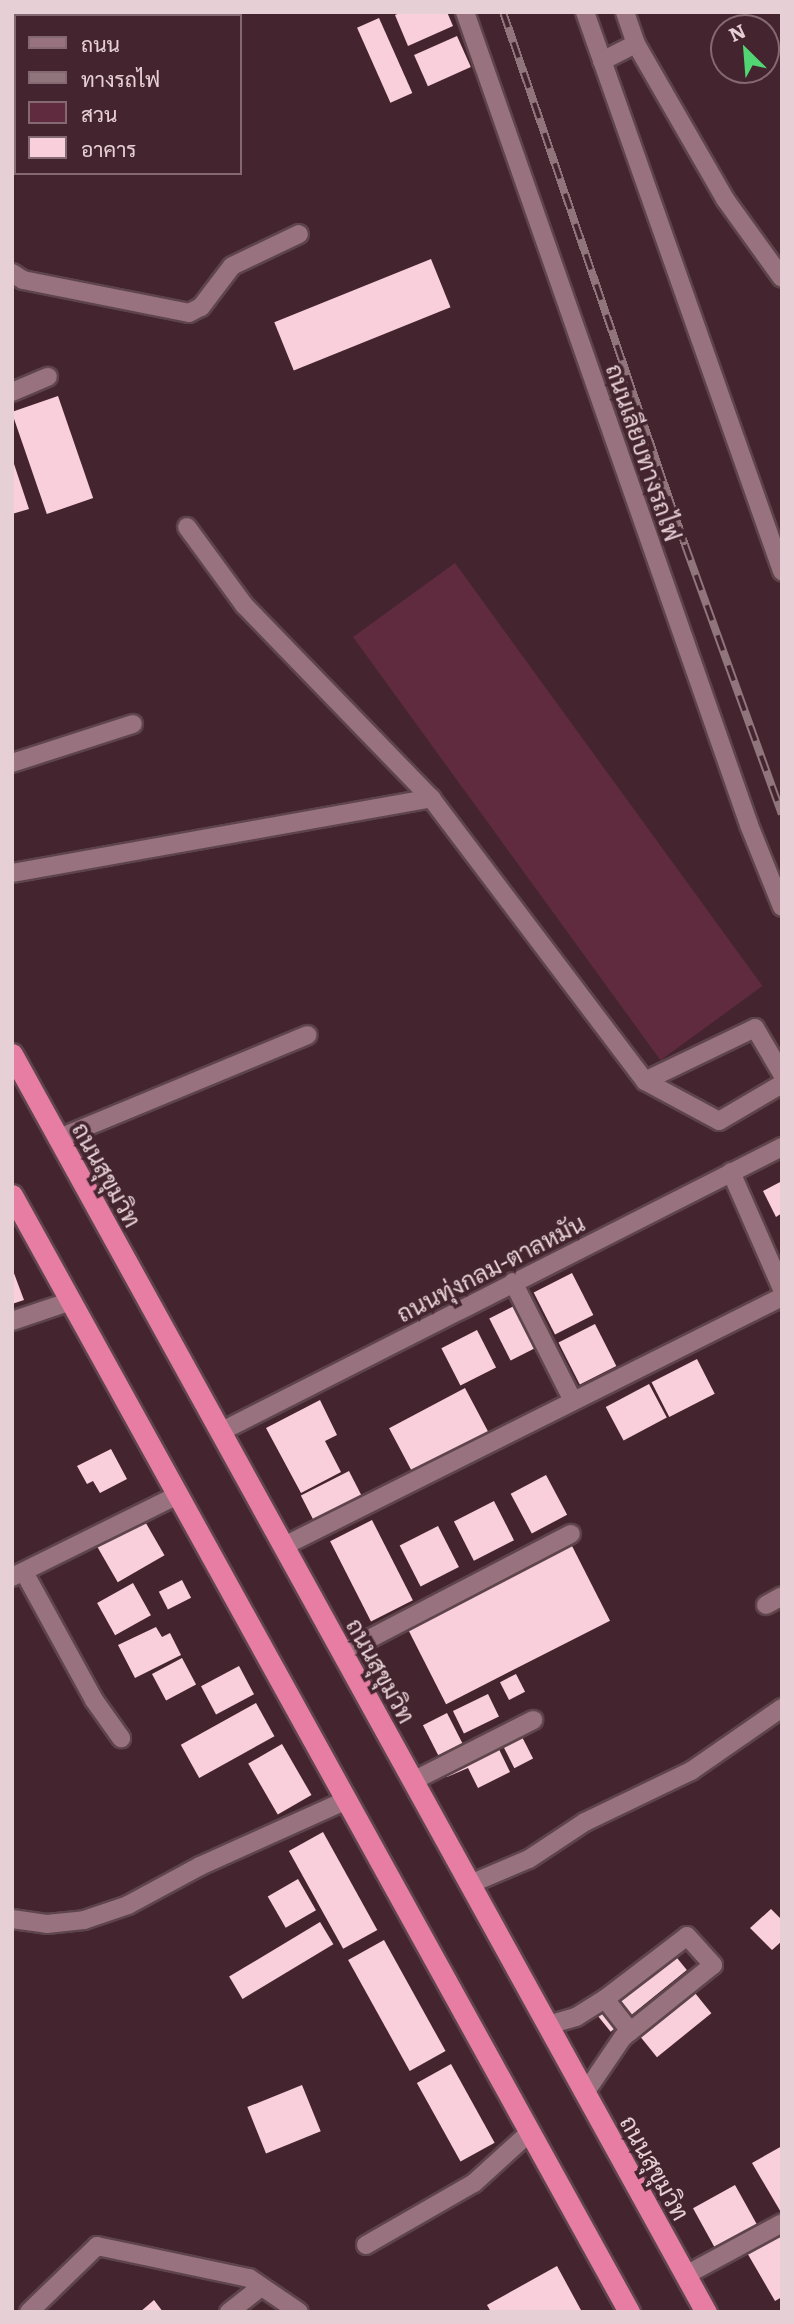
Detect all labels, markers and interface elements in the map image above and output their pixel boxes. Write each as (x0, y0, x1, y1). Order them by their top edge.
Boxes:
legend (14, 14, 242, 175)
north arrow (710, 14, 780, 84)
text: N (724, 16, 750, 48)
text: ถนน (81, 27, 120, 58)
text: ทางรถไฟ (81, 62, 160, 93)
text: สวน (81, 97, 117, 128)
text: อาคาร (81, 132, 137, 163)
street label: ถนนเลียบทางรถไฟ (601, 360, 689, 544)
street label: ถนนสุขุมวิท (67, 1117, 149, 1231)
street label: ถนนทุ่งกลม-ตาลหมัน (391, 1207, 589, 1327)
street label: ถนนสุขุมวิท (341, 1613, 423, 1727)
street label: ถนนสุขุมวิท (615, 2110, 697, 2224)

